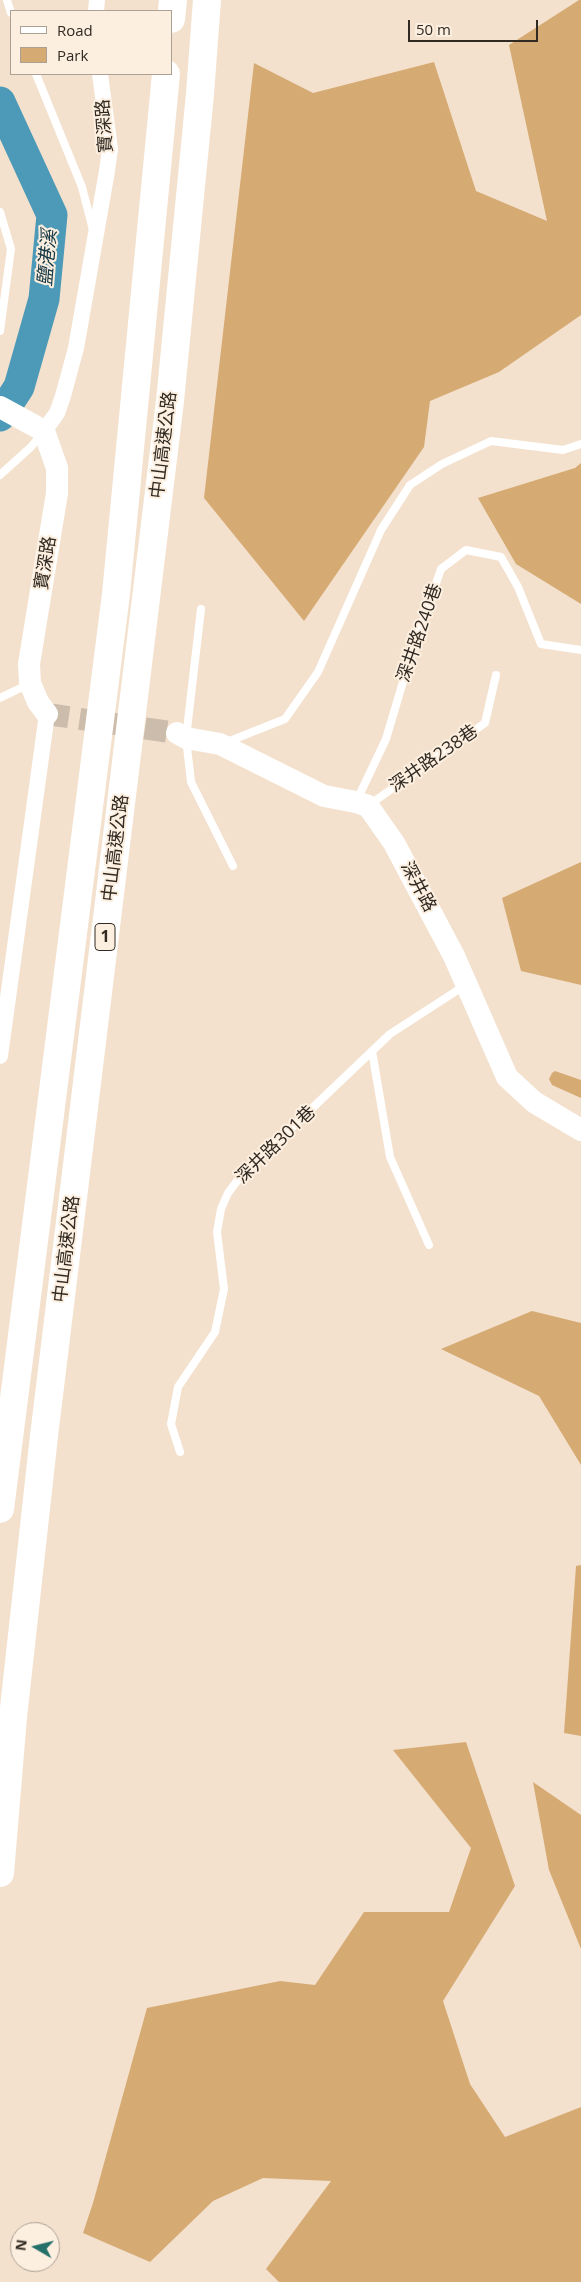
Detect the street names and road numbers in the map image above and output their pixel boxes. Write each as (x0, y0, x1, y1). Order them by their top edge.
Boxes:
street label: 寶深路 (92, 98, 118, 154)
street label: 中山高速公路 (147, 390, 181, 500)
street label: 寶深路 (31, 535, 61, 591)
street label: 深井路240巷 (393, 581, 447, 685)
street label: 深井路238巷 (386, 721, 482, 797)
street label: 中山高速公路 (99, 793, 133, 903)
street label: 深井路 (396, 858, 440, 916)
road number: 1 (95, 924, 115, 950)
street label: 深井路301巷 (231, 1101, 321, 1189)
street label: 中山高速公路 (50, 1194, 84, 1304)

